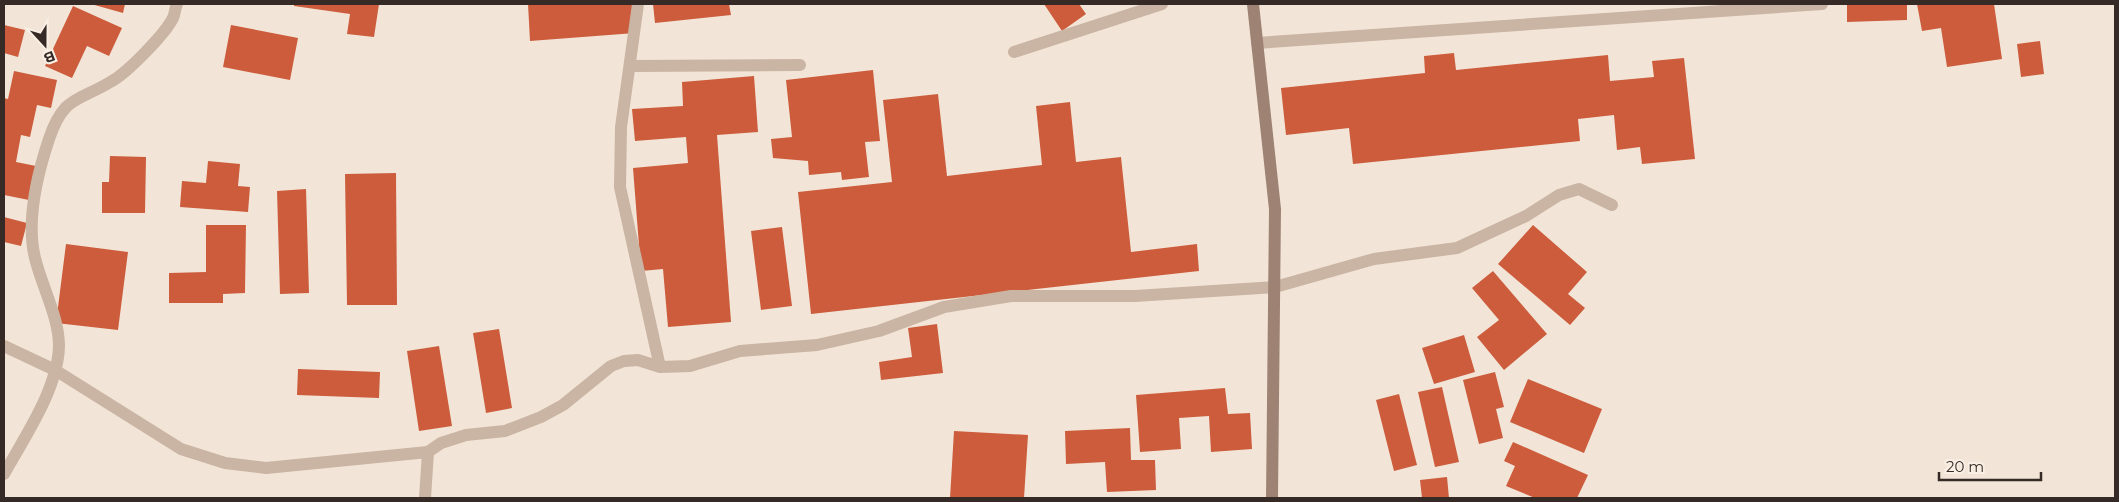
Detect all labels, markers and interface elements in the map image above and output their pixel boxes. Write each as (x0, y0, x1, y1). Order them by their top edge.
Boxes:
north arrow (20, 20, 70, 70)
text: B (41, 47, 58, 68)
scale bar (1939, 450, 2042, 482)
text: 20 m (1946, 457, 1984, 476)

